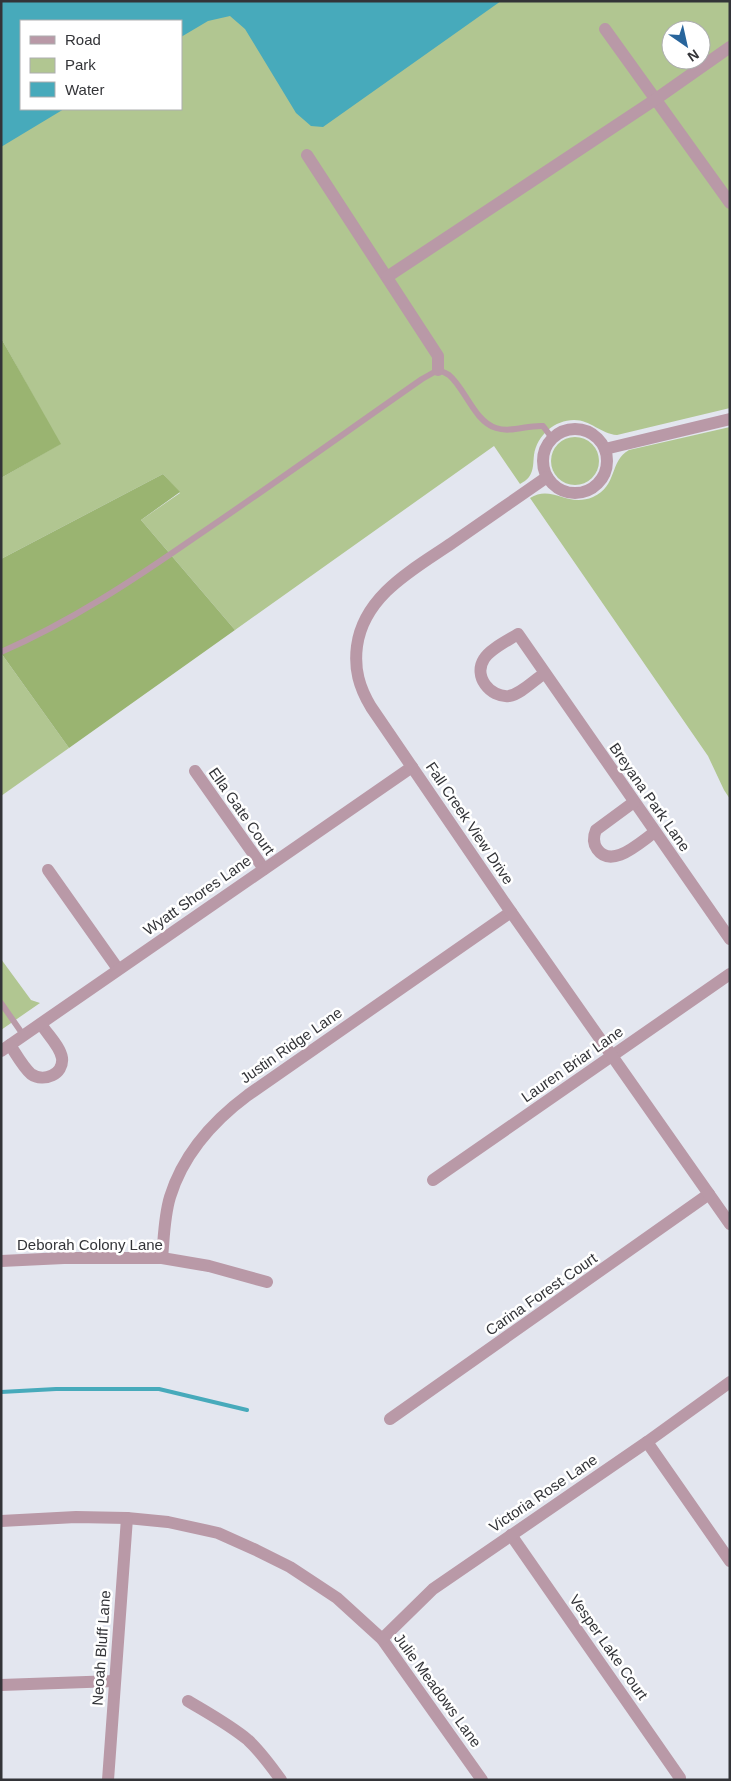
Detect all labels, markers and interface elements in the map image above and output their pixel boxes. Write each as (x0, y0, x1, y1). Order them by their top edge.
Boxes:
legend (20, 20, 182, 110)
north arrow (661, 20, 711, 70)
text: Road (65, 31, 101, 48)
text: N (685, 46, 702, 65)
text: Park (65, 56, 96, 73)
text: Water (65, 81, 104, 98)
street label: Breyana Park Lane (606, 740, 694, 854)
street label: Fall Creek View Drive (423, 759, 517, 887)
street label: Ella Gate Court (206, 764, 279, 859)
street label: Wyatt Shores Lane (140, 851, 254, 939)
street label: Justin Ridge Lane (237, 1004, 345, 1086)
street label: Lauren Briar Lane (518, 1023, 626, 1105)
street label: Deborah Colony Lane (17, 1236, 163, 1253)
street label: Carina Forest Court (482, 1249, 601, 1339)
street label: Victoria Rose Lane (486, 1451, 600, 1535)
street label: Neoah Bluff Lane (88, 1590, 114, 1706)
street label: Vesper Lake Court (566, 1591, 652, 1703)
street label: Julie Meadows Lane (391, 1630, 485, 1750)

